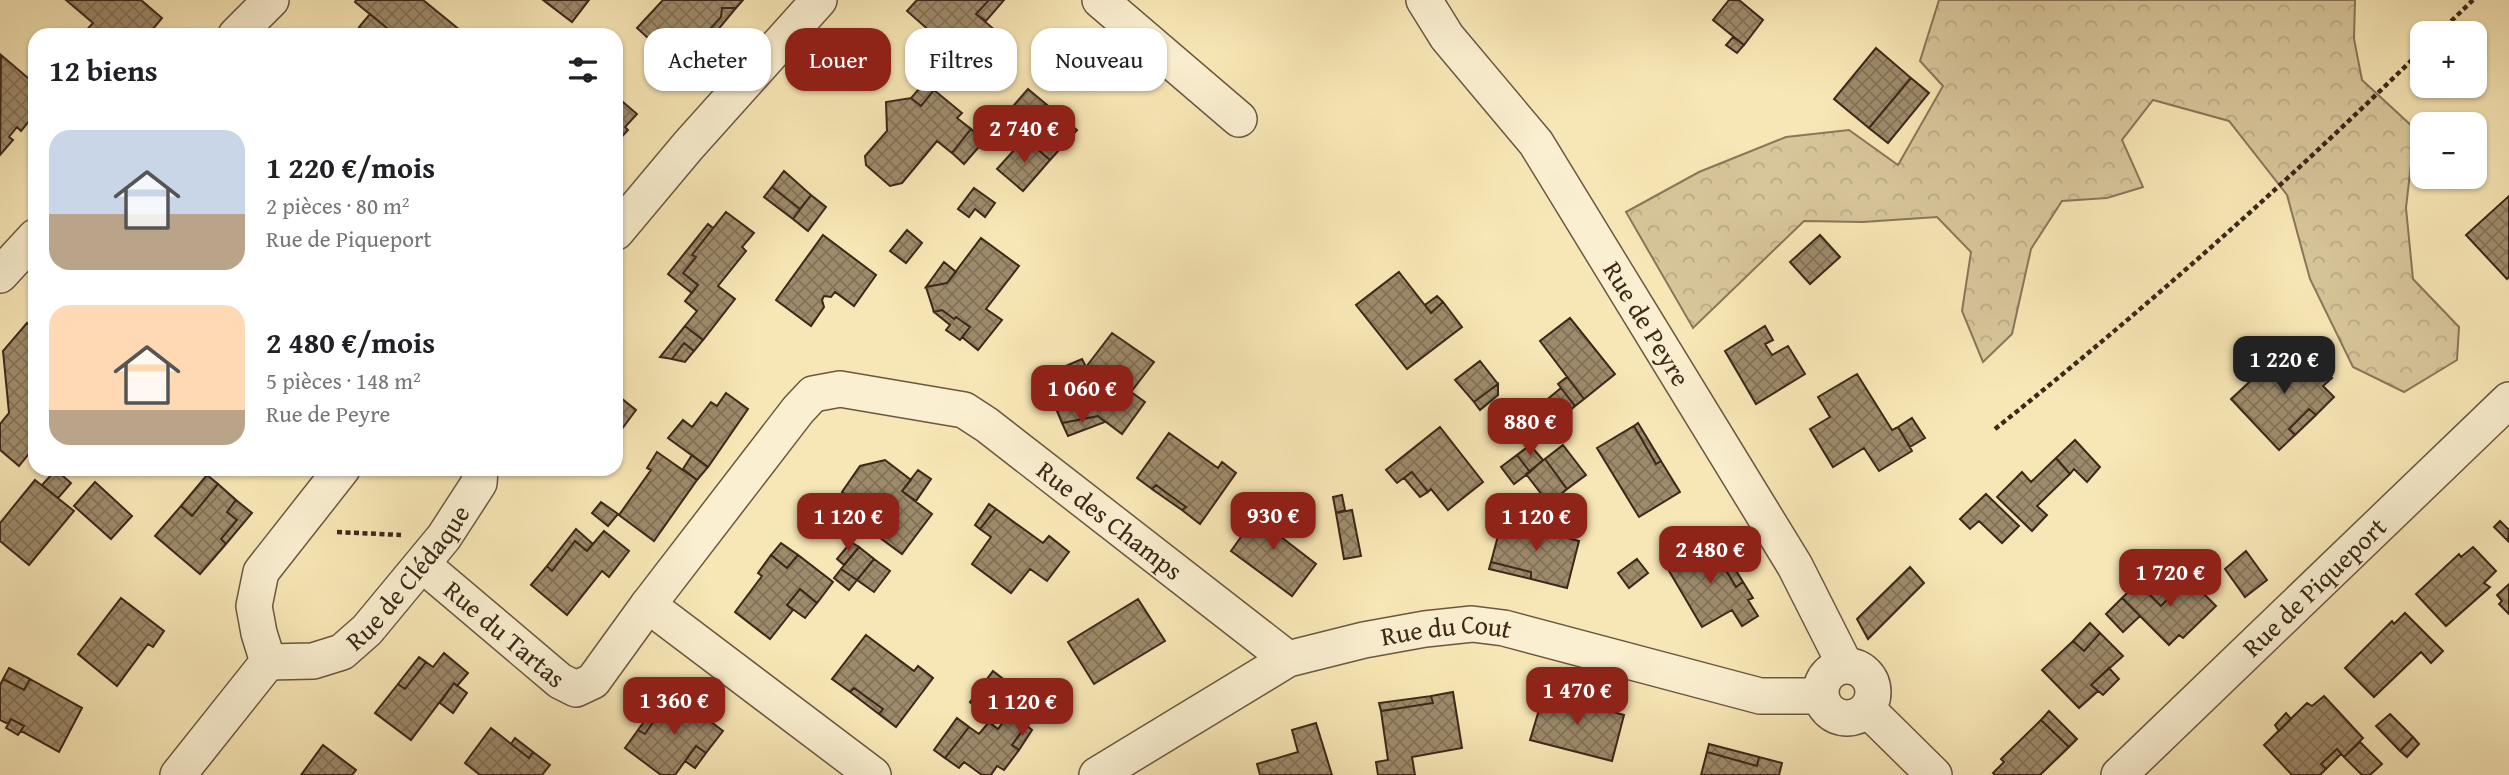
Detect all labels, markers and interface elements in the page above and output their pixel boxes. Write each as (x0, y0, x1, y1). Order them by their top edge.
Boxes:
map controls (2410, 21, 2487, 189)
button: + (2410, 21, 2487, 98)
chip: Acheter (644, 28, 771, 91)
chip: Louer (785, 28, 891, 91)
chip: Filtres (905, 28, 1017, 91)
chip: Nouveau (1031, 28, 1167, 91)
text: 12 biens (49, 48, 158, 92)
icon: filters (564, 51, 602, 89)
pin: 2 740 € (959, 106, 1089, 165)
text: 2 740 € (989, 111, 1059, 144)
button: − (2410, 112, 2487, 189)
text: 1 220 €/mois (266, 145, 435, 189)
icon: home (105, 158, 189, 242)
text: 2 pièces · 80 m² (266, 189, 410, 222)
text: Rue de Piqueport (266, 222, 432, 255)
street label: Rue de Peyre (1594, 253, 1700, 394)
text: 2 480 €/mois (266, 320, 435, 364)
icon: home (105, 333, 189, 417)
pin: 1 220 € (2219, 336, 2349, 396)
text: 1 220 € (2249, 342, 2319, 375)
text: 5 pièces · 148 m² (266, 364, 421, 397)
pin: 1 060 € (1017, 366, 1147, 425)
text: 1 060 € (1047, 371, 1117, 404)
text: Rue de Peyre (266, 397, 390, 430)
pin: 880 € (1481, 398, 1579, 458)
text: 880 € (1504, 404, 1556, 437)
street label: Rue des Champs (1029, 451, 1191, 589)
pin: 930 € (1224, 492, 1322, 552)
pin: 1 120 € (783, 494, 913, 553)
pin: 1 120 € (1471, 494, 1601, 553)
street label: Rue de Clédaque (337, 497, 479, 659)
text: 930 € (1247, 498, 1299, 531)
text: 1 120 € (813, 499, 883, 532)
text: 1 120 € (1501, 499, 1571, 532)
street label: Rue de Piqueport (2233, 508, 2395, 666)
pin: 2 480 € (1645, 526, 1775, 586)
text: 2 480 € (1675, 532, 1745, 565)
pin: 1 720 € (2105, 550, 2235, 609)
text: 1 720 € (2135, 555, 2205, 588)
street label: Rue du Tartas (435, 571, 574, 697)
street label: Rue du Cout (1378, 604, 1516, 656)
pin: 1 470 € (1512, 668, 1642, 727)
text: 1 470 € (1542, 673, 1612, 706)
pin: 1 360 € (609, 678, 739, 737)
pin: 1 120 € (957, 678, 1087, 738)
text: 1 360 € (639, 683, 709, 716)
text: 1 120 € (987, 684, 1057, 717)

